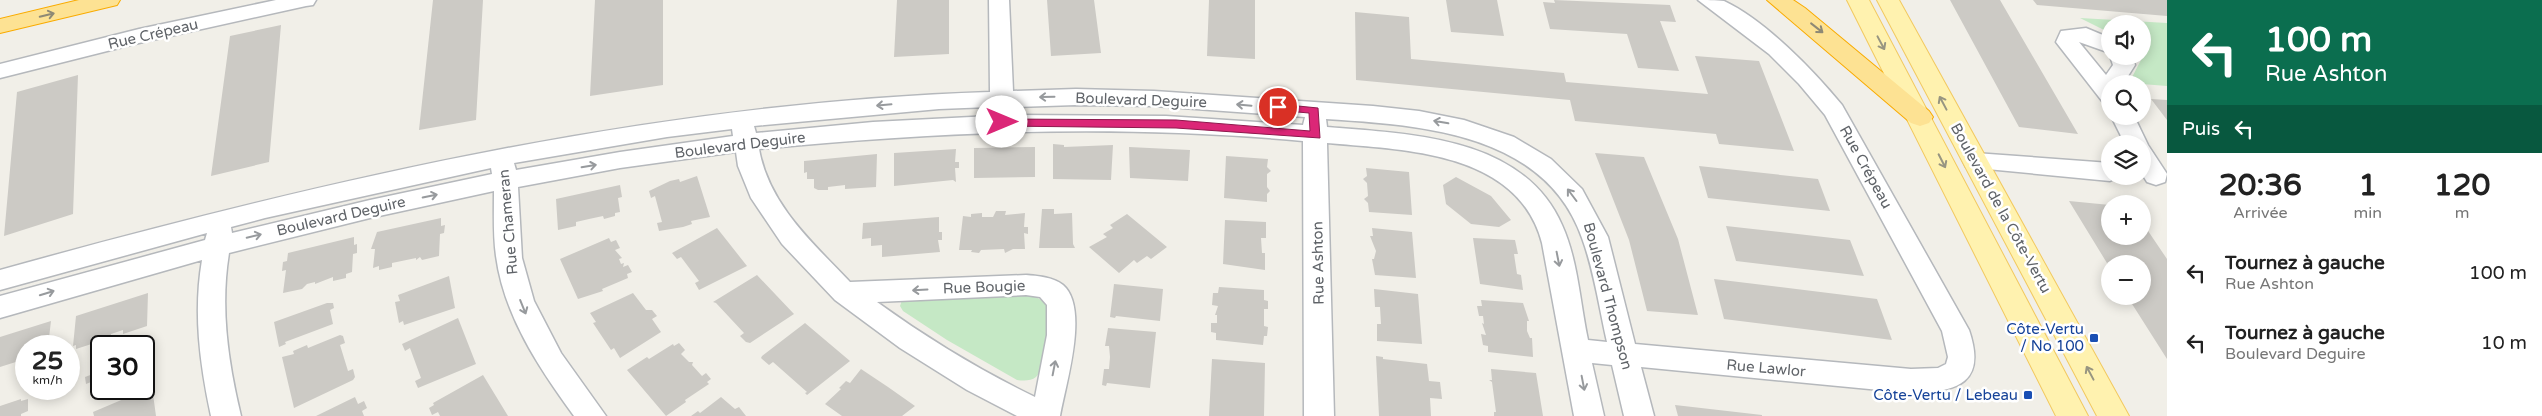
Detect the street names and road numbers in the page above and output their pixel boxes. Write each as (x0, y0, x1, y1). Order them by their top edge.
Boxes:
street label: Rue Crépeau (106, 15, 200, 53)
street label: Boulevard Deguire (1075, 89, 1207, 111)
street label: Boulevard de la Côte-Vertu (1947, 120, 2055, 296)
street label: Rue Crépeau (1836, 122, 1896, 212)
street label: Boulevard Deguire (674, 128, 806, 162)
street label: Rue Chameran (494, 169, 522, 275)
street label: Boulevard Deguire (275, 192, 407, 240)
street label: Boulevard Thompson (1580, 220, 1636, 372)
street label: Rue Ashton (1308, 221, 1328, 305)
street label: Rue Bougie (942, 277, 1026, 297)
street label: Rue Lawlor (1726, 356, 1807, 380)

